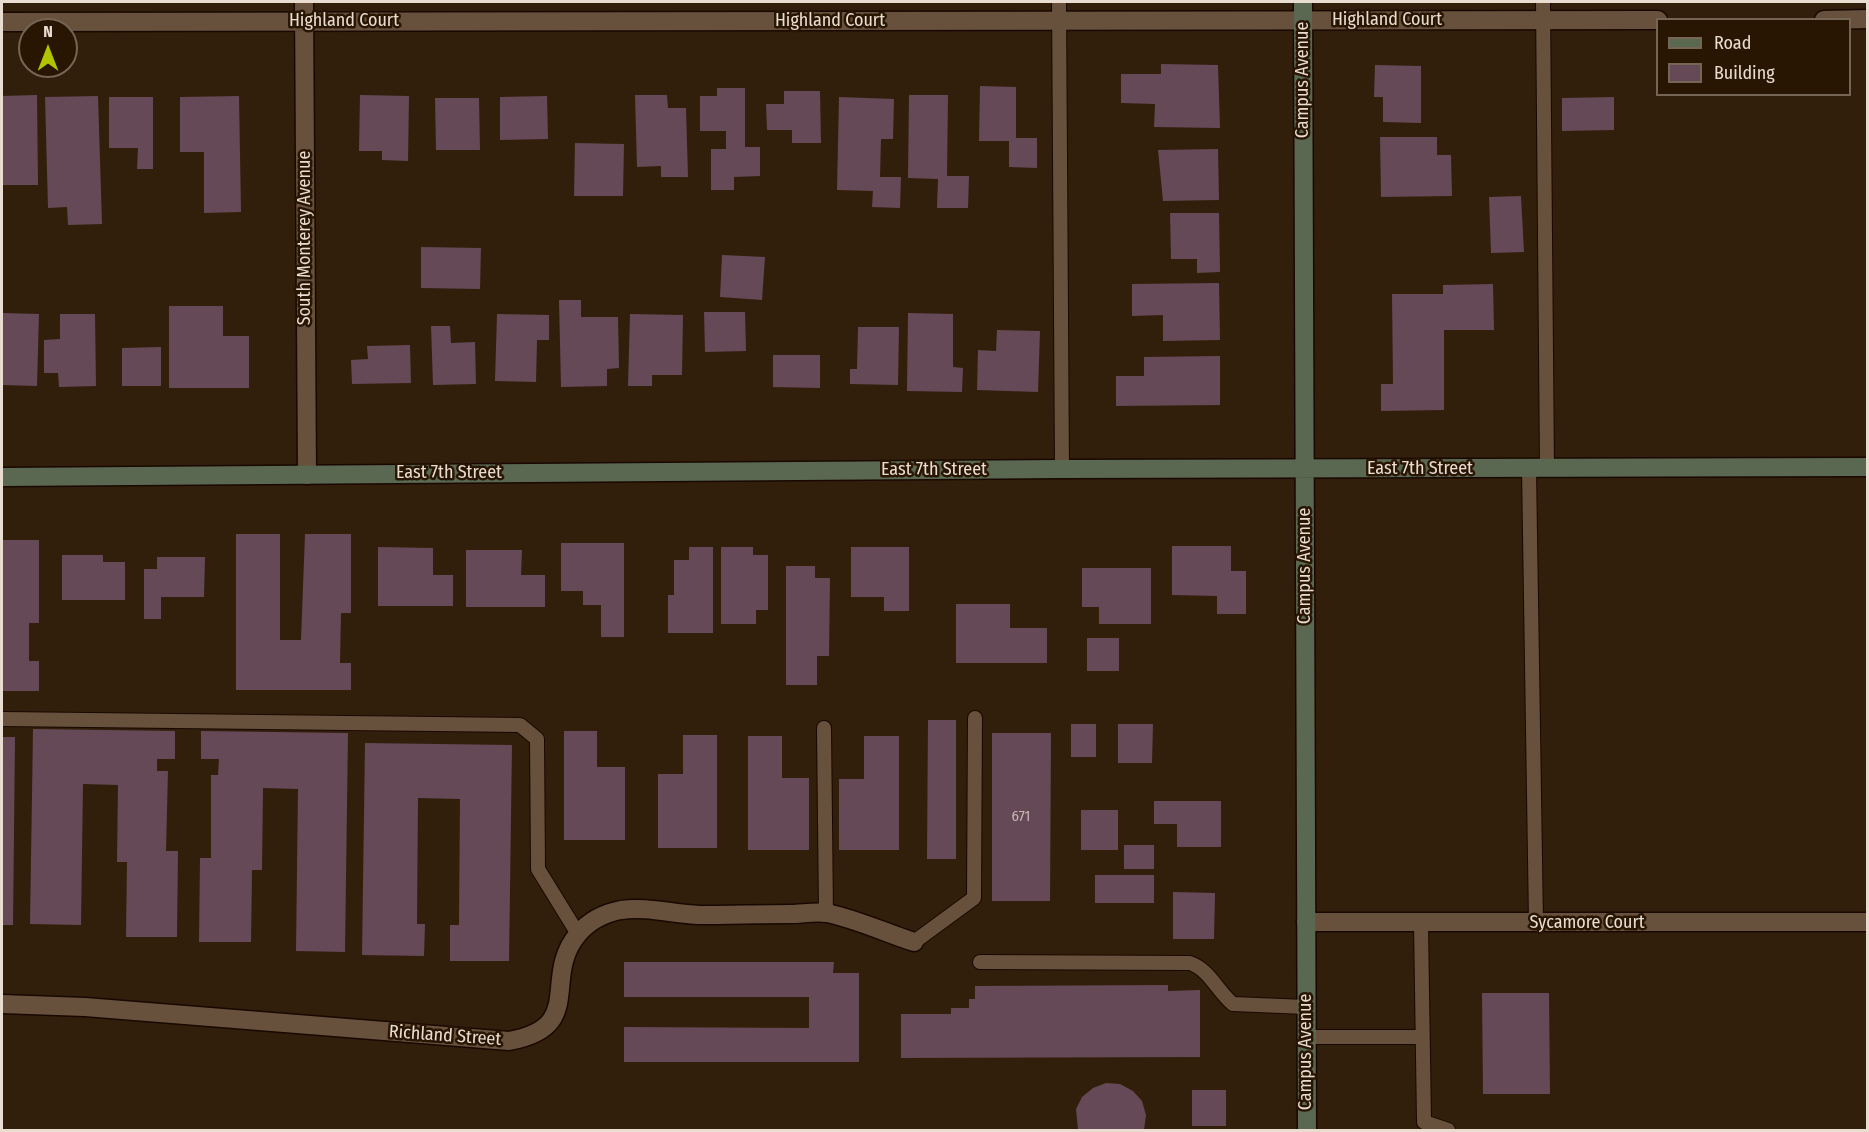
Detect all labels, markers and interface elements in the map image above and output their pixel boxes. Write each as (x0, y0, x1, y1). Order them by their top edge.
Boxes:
street label: Highland Court (1332, 9, 1442, 31)
street label: Highland Court (289, 10, 399, 32)
street label: Highland Court (775, 10, 885, 32)
north arrow (18, 18, 78, 78)
legend (1656, 18, 1851, 96)
text: N (43, 22, 53, 41)
street label: Campus Avenue (1292, 22, 1314, 138)
text: Road (1714, 32, 1751, 54)
text: Building (1714, 62, 1775, 84)
street label: South Monterey Avenue (294, 151, 316, 325)
street label: East 7th Street (1367, 458, 1473, 480)
street label: East 7th Street (881, 459, 987, 481)
street label: East 7th Street (396, 462, 502, 484)
street label: Campus Avenue (1294, 508, 1316, 624)
house number: 671 (1012, 808, 1030, 826)
street label: Sycamore Court (1529, 912, 1645, 934)
street label: Campus Avenue (1295, 994, 1317, 1110)
street label: Richland Street (388, 1021, 502, 1051)

